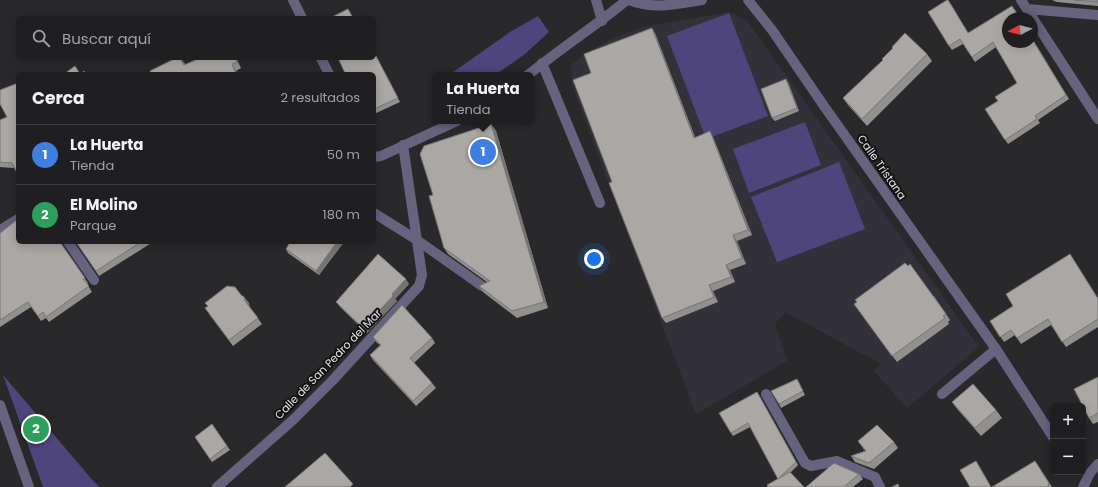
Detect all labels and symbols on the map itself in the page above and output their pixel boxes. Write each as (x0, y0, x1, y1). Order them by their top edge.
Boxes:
north arrow (1002, 12, 1038, 48)
street label: Calle Tristana (854, 131, 910, 203)
pin: 1 (470, 137, 496, 167)
your location (584, 249, 604, 269)
street label: Calle de San Pedro del Mar (271, 305, 385, 423)
pin: 2 (23, 414, 49, 444)

